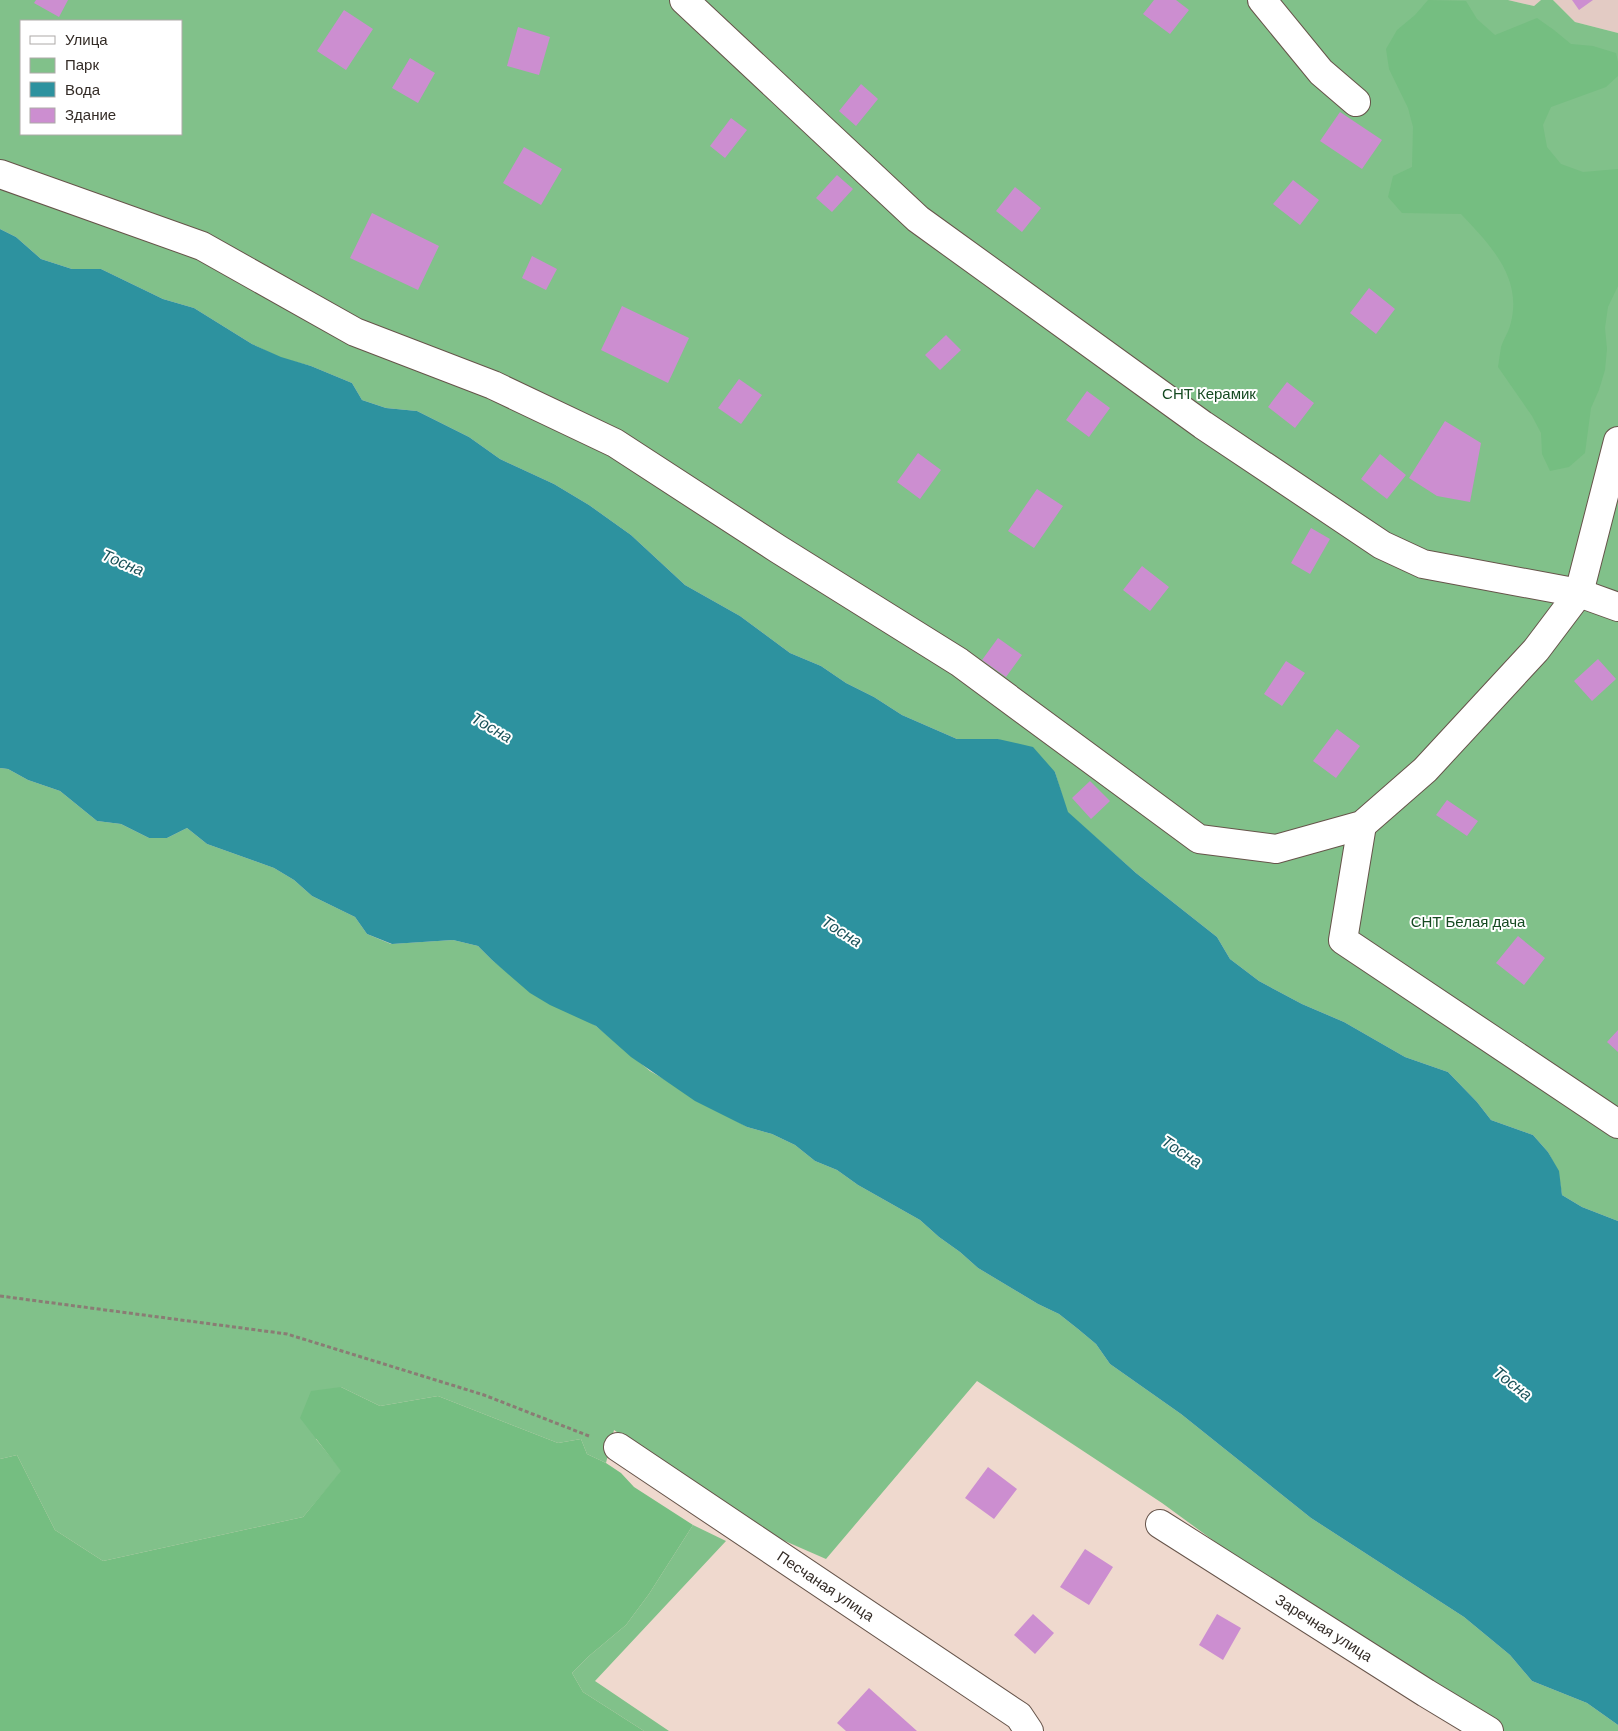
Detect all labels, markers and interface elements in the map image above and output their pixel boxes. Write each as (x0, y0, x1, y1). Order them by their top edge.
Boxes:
legend (20, 20, 182, 135)
text: Улица (65, 30, 108, 50)
text: Парк (65, 55, 99, 75)
text: Вода (65, 80, 101, 100)
text: Здание (65, 105, 116, 125)
park label: СНТ Керамик (1162, 384, 1256, 404)
water label: Тосна (99, 544, 147, 581)
water label: Тосна (468, 707, 516, 748)
water label: Тосна (818, 911, 866, 952)
park label: СНТ Белая дача (1411, 912, 1526, 932)
water label: Тосна (1158, 1131, 1206, 1172)
water label: Тосна (1489, 1362, 1537, 1405)
street label: Песчаная улица (773, 1547, 879, 1626)
street label: Заречная улица (1271, 1590, 1377, 1667)

